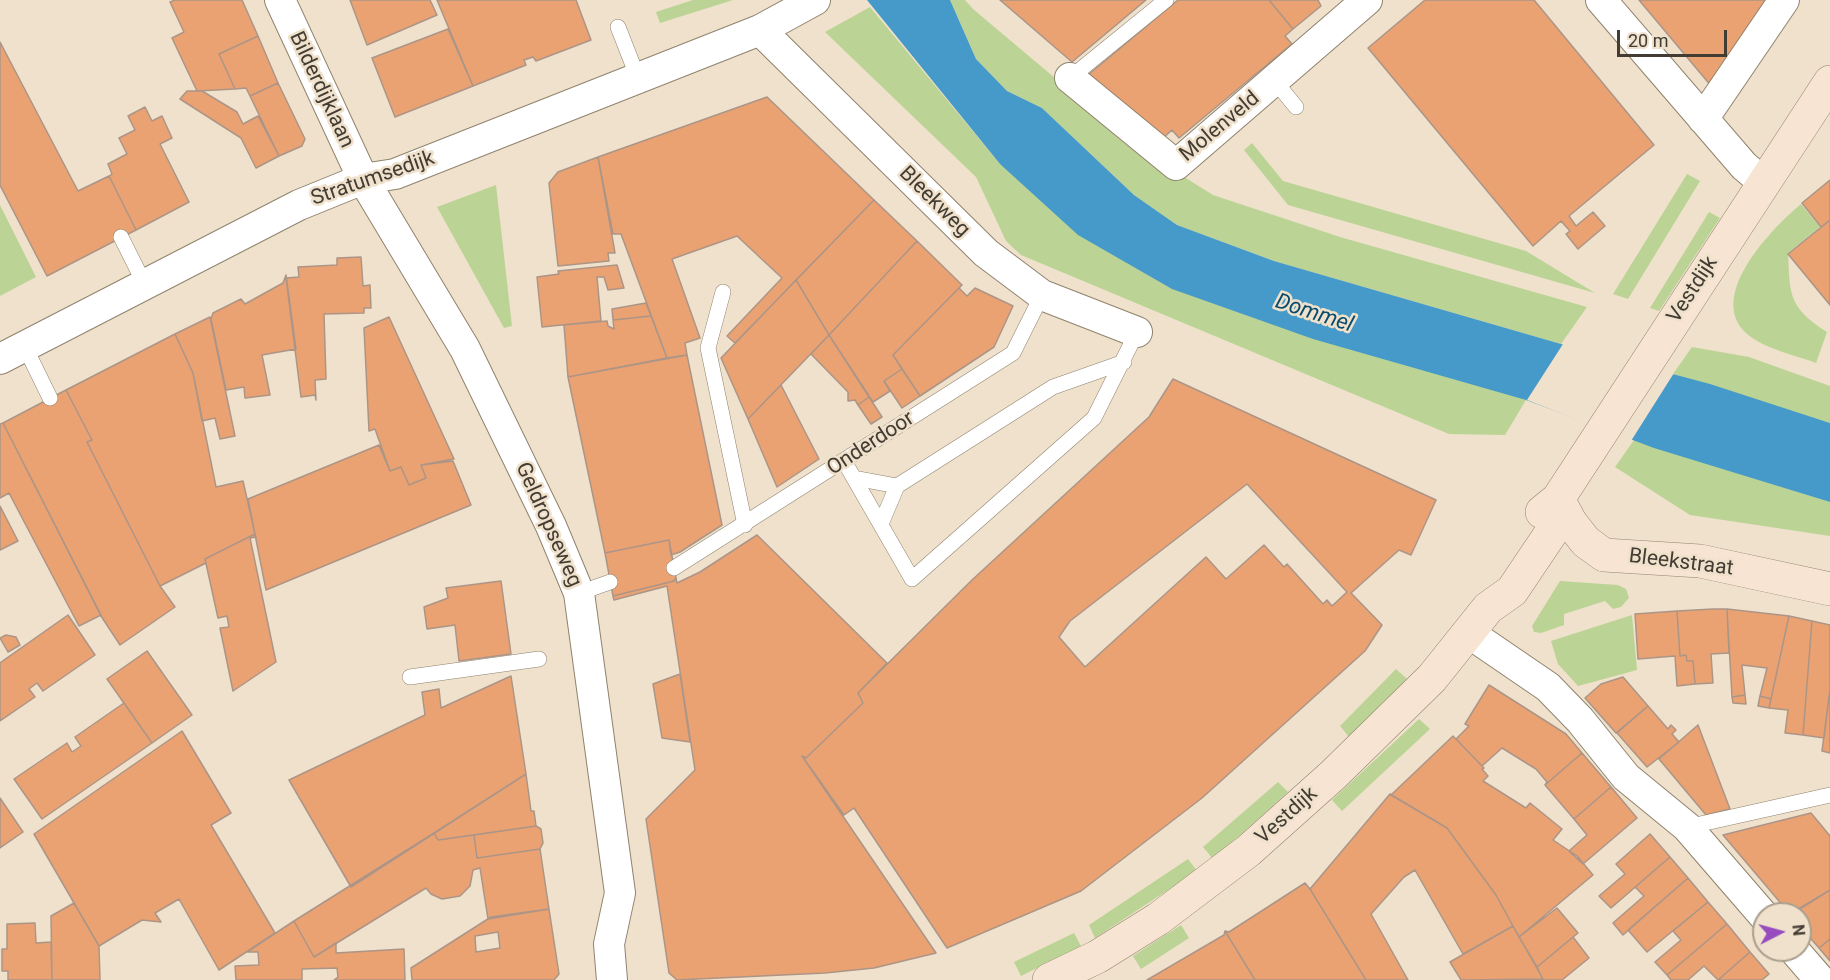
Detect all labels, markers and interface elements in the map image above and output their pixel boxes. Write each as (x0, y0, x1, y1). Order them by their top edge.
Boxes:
scale bar (1620, 18, 1730, 56)
street label: Bilderdijklaan (283, 28, 359, 152)
text: 20 m (1628, 30, 1668, 51)
street label: Molenveld (1175, 86, 1265, 168)
street label: Stratumsedijk (308, 146, 438, 212)
street label: Bleekweg (893, 161, 975, 243)
street label: Vestdijk (1662, 252, 1724, 328)
water label: Dommel (1272, 289, 1356, 339)
street label: Onderdoor (823, 407, 919, 481)
street label: Geldropseweg (509, 459, 587, 591)
street label: Bleekstraat (1627, 544, 1735, 582)
street label: Vestdijk (1251, 782, 1323, 850)
north arrow (1752, 902, 1812, 962)
text: N (1788, 924, 1808, 937)

